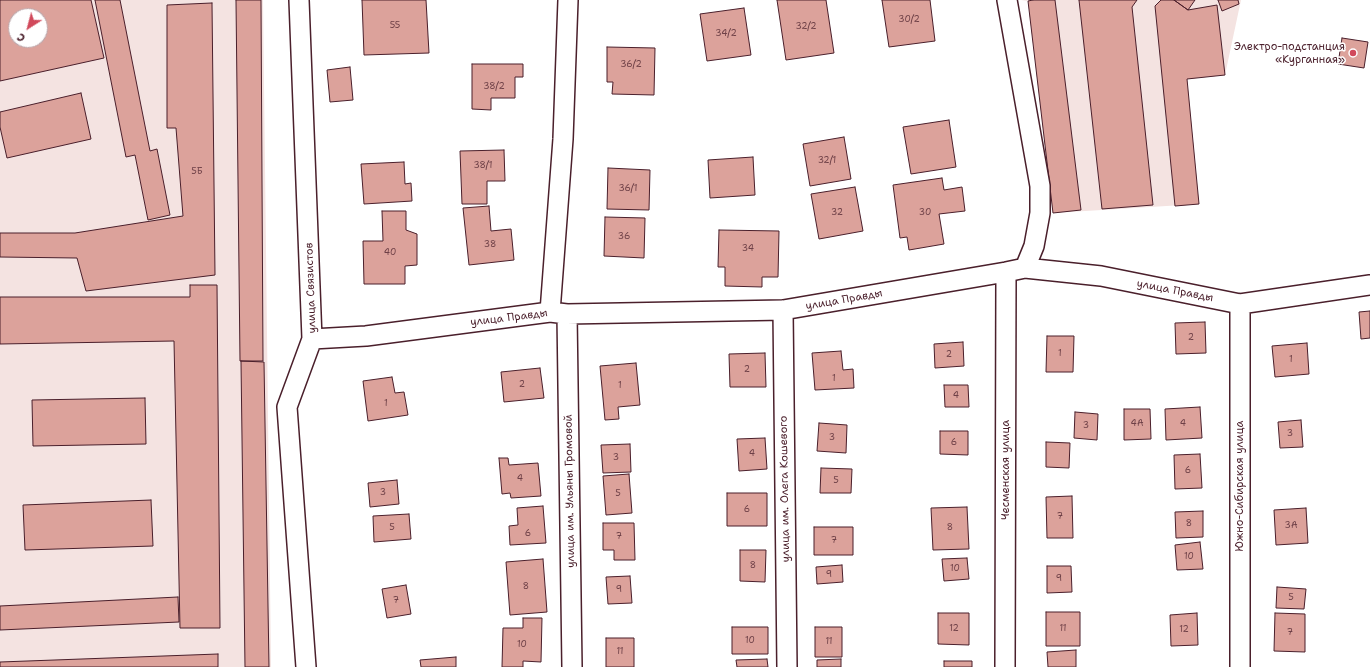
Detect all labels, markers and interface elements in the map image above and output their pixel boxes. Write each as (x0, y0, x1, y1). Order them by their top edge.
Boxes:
north arrow (8, 8, 48, 48)
house number: 30/2 (898, 15, 920, 25)
house number: 55 (390, 21, 400, 31)
house number: 32/2 (795, 22, 817, 32)
text: С (14, 29, 28, 45)
house number: 34/2 (715, 29, 737, 39)
place label: Электро-подстанция «Курганная» (1234, 40, 1345, 66)
marker: Электро-подстанция «Курганная» (1348, 48, 1358, 58)
house number: 36/2 (620, 60, 642, 70)
house number: 38/2 (483, 82, 505, 92)
house number: 32/1 (818, 156, 836, 166)
house number: 38/1 (473, 161, 493, 171)
house number: 5Б (191, 167, 203, 177)
house number: 36/1 (618, 184, 638, 194)
house number: 32 (831, 208, 843, 218)
house number: 30 (919, 208, 931, 218)
house number: 36 (618, 232, 630, 242)
house number: 38 (484, 240, 496, 250)
street label: улица Связистов (303, 242, 319, 334)
house number: 34 (742, 244, 754, 254)
house number: 40 (384, 248, 396, 258)
street label: улица Правды (1136, 277, 1214, 305)
street label: улица Правды (805, 287, 883, 313)
street label: улица Правды (470, 307, 548, 329)
house number: 2 (1188, 333, 1194, 343)
house number: 1 (1058, 349, 1062, 359)
house number: 2 (946, 350, 952, 360)
house number: 1 (1289, 355, 1293, 365)
house number: 2 (744, 365, 750, 375)
house number: 1 (832, 374, 836, 384)
house number: 2 (519, 380, 525, 390)
house number: 1 (618, 381, 622, 391)
house number: 4 (953, 391, 959, 401)
house number: 1 (384, 399, 388, 409)
street label: улица им. Ульяны Громовой (562, 414, 578, 568)
street label: улица им. Олега Кошевого (777, 416, 793, 562)
house number: 4А (1131, 419, 1143, 429)
house number: 4 (1180, 419, 1186, 429)
street label: Чесменская улица (999, 420, 1013, 520)
house number: 3 (1083, 421, 1089, 431)
street label: Южно-Сибирская улица (1233, 421, 1247, 551)
house number: 3 (1287, 429, 1293, 439)
house number: 3 (829, 433, 835, 443)
house number: 6 (951, 438, 957, 448)
house number: 4 (749, 449, 755, 459)
house number: 3 (613, 453, 619, 463)
house number: 6 (1185, 466, 1191, 476)
house number: 4 (517, 474, 523, 484)
house number: 5 (833, 476, 839, 486)
house number: 3 (380, 488, 386, 498)
house number: 5 (615, 489, 621, 499)
house number: 6 (744, 505, 750, 515)
house number: 7 (1057, 512, 1063, 522)
house number: 8 (1186, 519, 1192, 529)
house number: 3А (1285, 521, 1297, 531)
house number: 5 (389, 523, 395, 533)
house number: 8 (947, 523, 953, 533)
house number: 6 (525, 529, 531, 539)
house number: 7 (616, 532, 622, 542)
house number: 7 (831, 536, 837, 546)
house number: 10 (1184, 552, 1194, 562)
house number: 8 (750, 561, 756, 571)
house number: 10 (950, 564, 960, 574)
house number: 9 (826, 570, 832, 580)
house number: 9 (1056, 574, 1062, 584)
house number: 8 (523, 582, 529, 592)
house number: 9 (616, 585, 622, 595)
house number: 5 (1288, 593, 1294, 603)
house number: 7 (393, 596, 399, 606)
house number: 12 (949, 624, 959, 634)
house number: 11 (1059, 624, 1067, 634)
house number: 12 (1179, 625, 1189, 635)
house number: 7 (1287, 628, 1293, 638)
house number: 10 (745, 636, 755, 646)
house number: 11 (825, 637, 833, 647)
house number: 10 (517, 640, 527, 650)
house number: 11 (616, 647, 624, 657)

